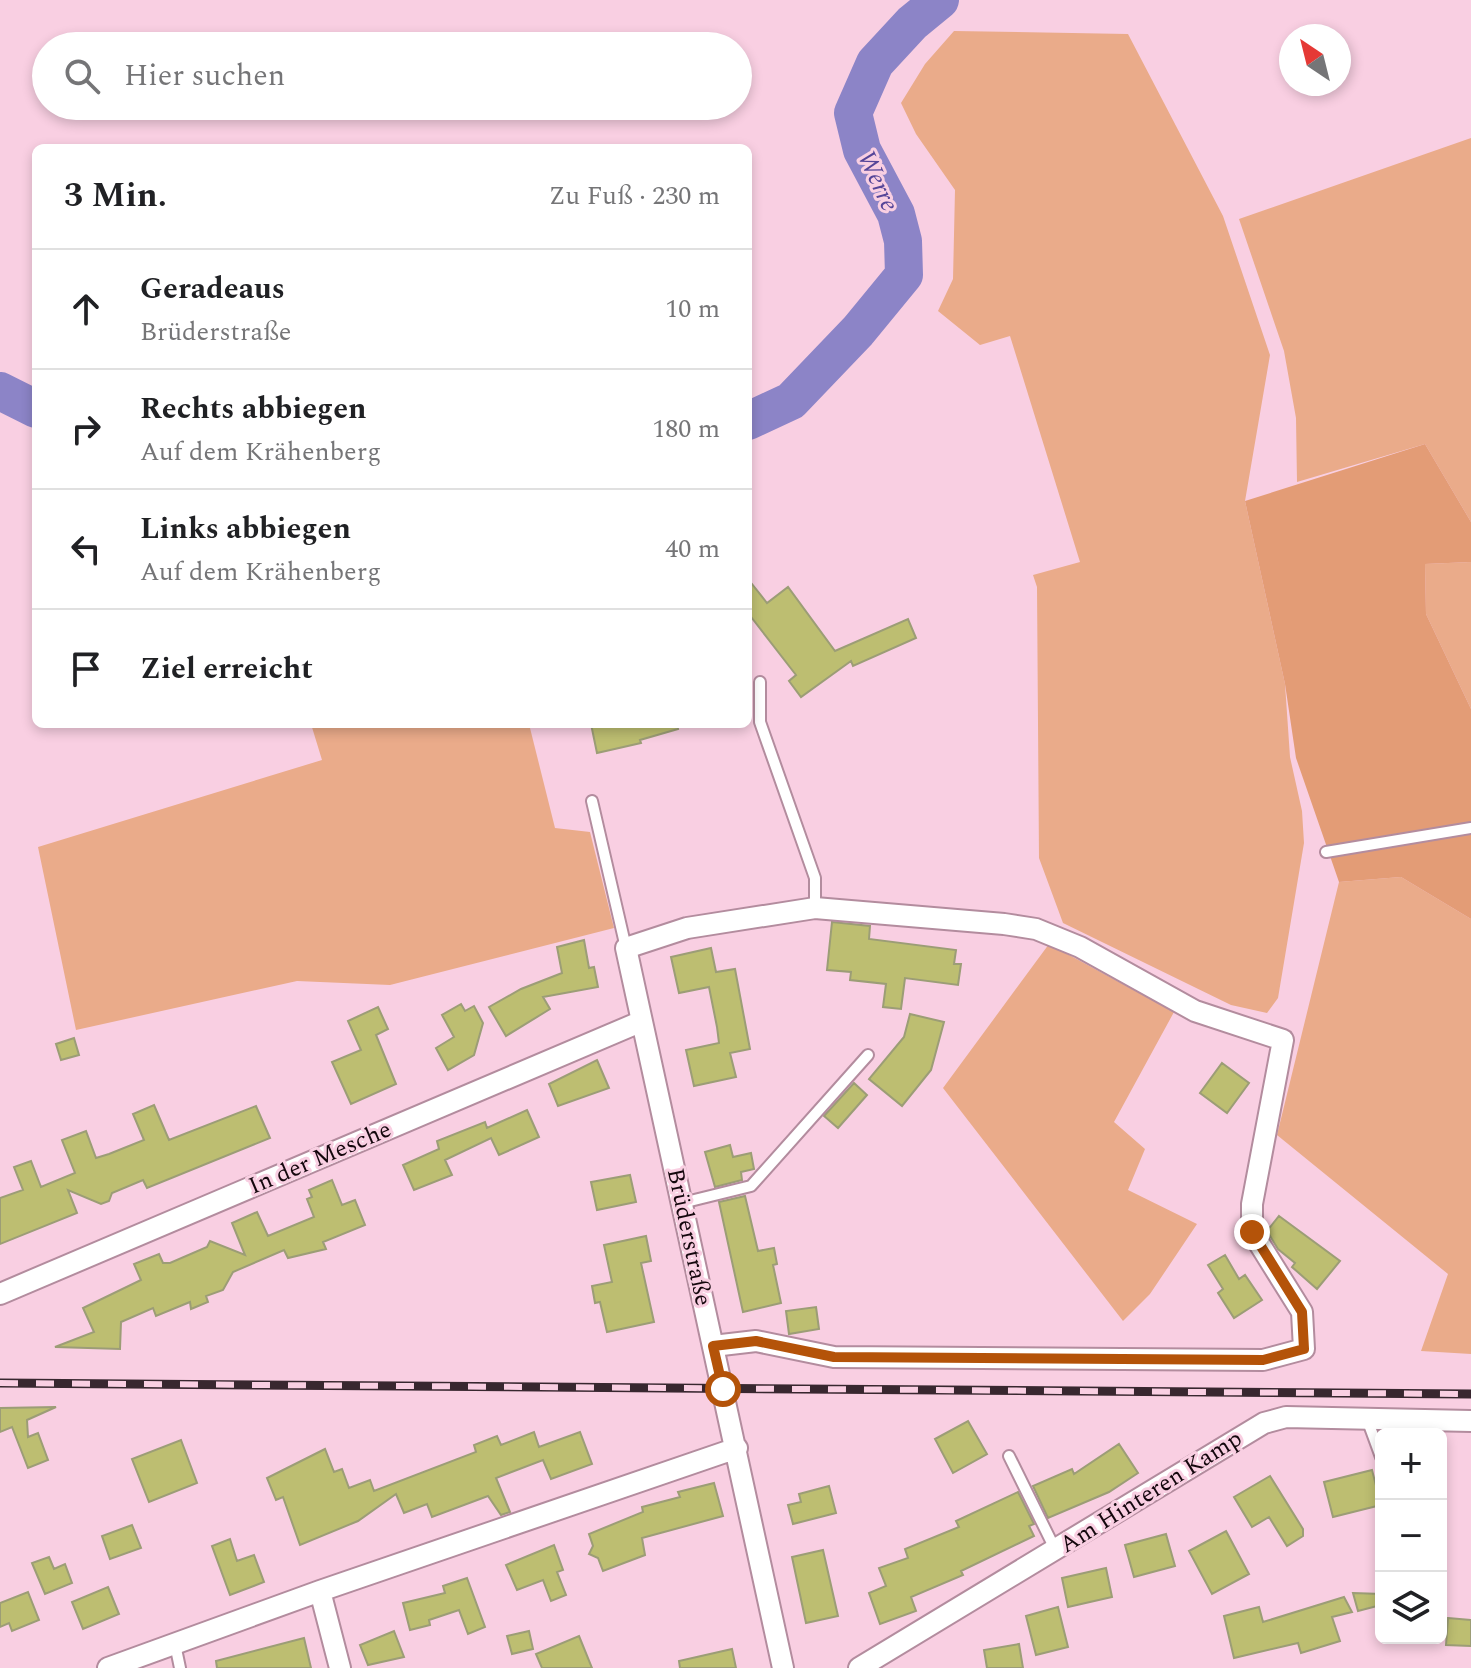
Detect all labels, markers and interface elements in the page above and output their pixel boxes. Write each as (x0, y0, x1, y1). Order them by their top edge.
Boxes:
north arrow (1279, 24, 1351, 96)
search box (32, 32, 752, 120)
text: Hier suchen (124, 53, 285, 99)
icon: search (60, 54, 104, 98)
water label: Werre (846, 144, 910, 218)
text: 3 Min. (64, 170, 167, 222)
text: Zu Fuß · 230 m (549, 176, 720, 216)
text: Geradeaus (140, 266, 285, 312)
icon: ahead (64, 287, 108, 331)
text: 10 m (665, 289, 720, 329)
text: Brüderstraße (140, 312, 291, 352)
text: Rechts abbiegen (140, 386, 367, 432)
icon: right (64, 407, 108, 451)
text: 180 m (652, 409, 720, 449)
text: Auf dem Krähenberg (140, 432, 381, 472)
text: Links abbiegen (140, 506, 351, 552)
icon: left (64, 527, 108, 571)
text: 40 m (665, 529, 720, 569)
text: Auf dem Krähenberg (140, 552, 381, 592)
text: Ziel erreicht (140, 646, 313, 692)
icon: arrive (64, 647, 108, 691)
street label: In der Mesche (243, 1112, 397, 1204)
street label: Brüderstraße (657, 1165, 721, 1309)
route end (1234, 1214, 1270, 1250)
route start (705, 1371, 741, 1407)
street label: Am Hinteren Kamp (1053, 1421, 1249, 1563)
map controls (1375, 1428, 1447, 1644)
button: + (1375, 1428, 1447, 1500)
button: − (1375, 1500, 1447, 1572)
button: layers (1375, 1572, 1447, 1644)

